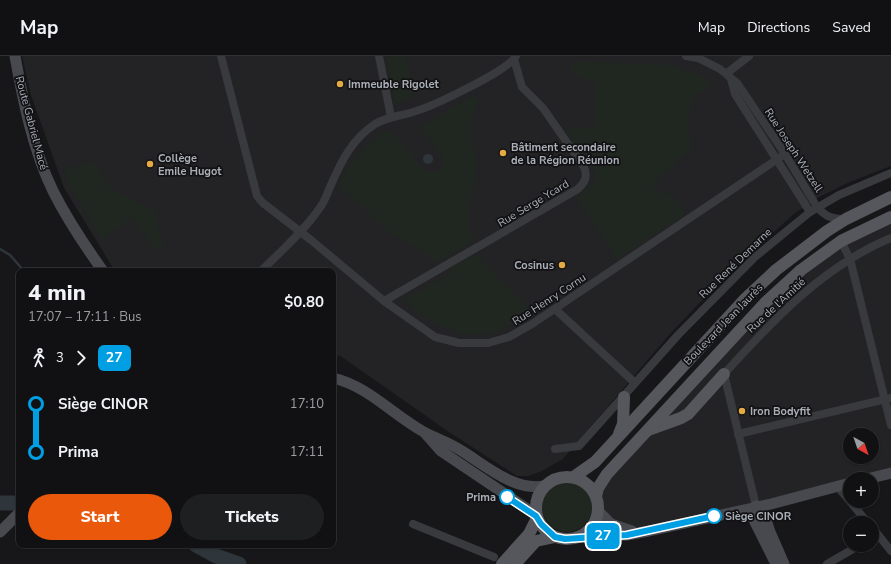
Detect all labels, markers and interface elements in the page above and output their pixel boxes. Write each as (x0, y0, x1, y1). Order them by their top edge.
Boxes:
text: Map (20, 15, 58, 41)
text: Map (698, 18, 725, 37)
text: Directions (747, 18, 810, 37)
text: Saved (832, 18, 871, 37)
street label: Route Gabriel Macé (12, 74, 51, 172)
place label: Immeuble Rigolet (348, 77, 439, 92)
marker: Immeuble Rigolet (335, 79, 345, 89)
street label: Rue Joseph Wetzell (761, 105, 827, 196)
place label: Bâtiment secondaire de la Région Réunion (511, 140, 619, 168)
marker: Bâtiment secondaire de la Région Réunion (498, 148, 508, 158)
place label: Collège Emile Hugot (158, 151, 222, 179)
marker: Collège Emile Hugot (145, 159, 155, 169)
street label: Rue Serge Ycard (495, 176, 572, 231)
street label: Rue René Demarne (696, 225, 775, 302)
place label: Cosinus (514, 258, 554, 273)
marker: Cosinus (557, 260, 567, 270)
street label: Rue Henry Cornu (510, 270, 589, 329)
street label: Rue de l'Amitié (744, 274, 809, 336)
text: 4 min (28, 278, 86, 308)
street label: Boulevard Jean Jaurès (680, 280, 766, 368)
text: $0.80 (284, 292, 324, 312)
text: 17:07 – 17:11 · Bus (28, 308, 142, 326)
icon: walk (28, 347, 50, 369)
icon: forward (70, 347, 92, 369)
text: 27 (106, 348, 123, 367)
text: 3 (56, 349, 64, 367)
text: Siège CINOR (58, 394, 148, 414)
text: 17:10 (290, 395, 324, 413)
place label: Iron Bodyfit (750, 404, 811, 419)
marker: Iron Bodyfit (737, 406, 747, 416)
north arrow (843, 428, 879, 464)
map controls (843, 428, 879, 552)
text: Prima (58, 442, 99, 462)
text: 17:11 (290, 443, 324, 461)
button: + (843, 472, 879, 508)
marker: Prima (499, 489, 515, 505)
place label: Prima (466, 490, 496, 505)
button: Start (28, 494, 172, 540)
button: Tickets (180, 494, 324, 540)
marker: Siège CINOR (706, 508, 722, 524)
place label: Siège CINOR (725, 509, 792, 524)
button: − (843, 516, 879, 552)
line badge: 27 (585, 523, 621, 549)
text: 27 (595, 526, 611, 545)

